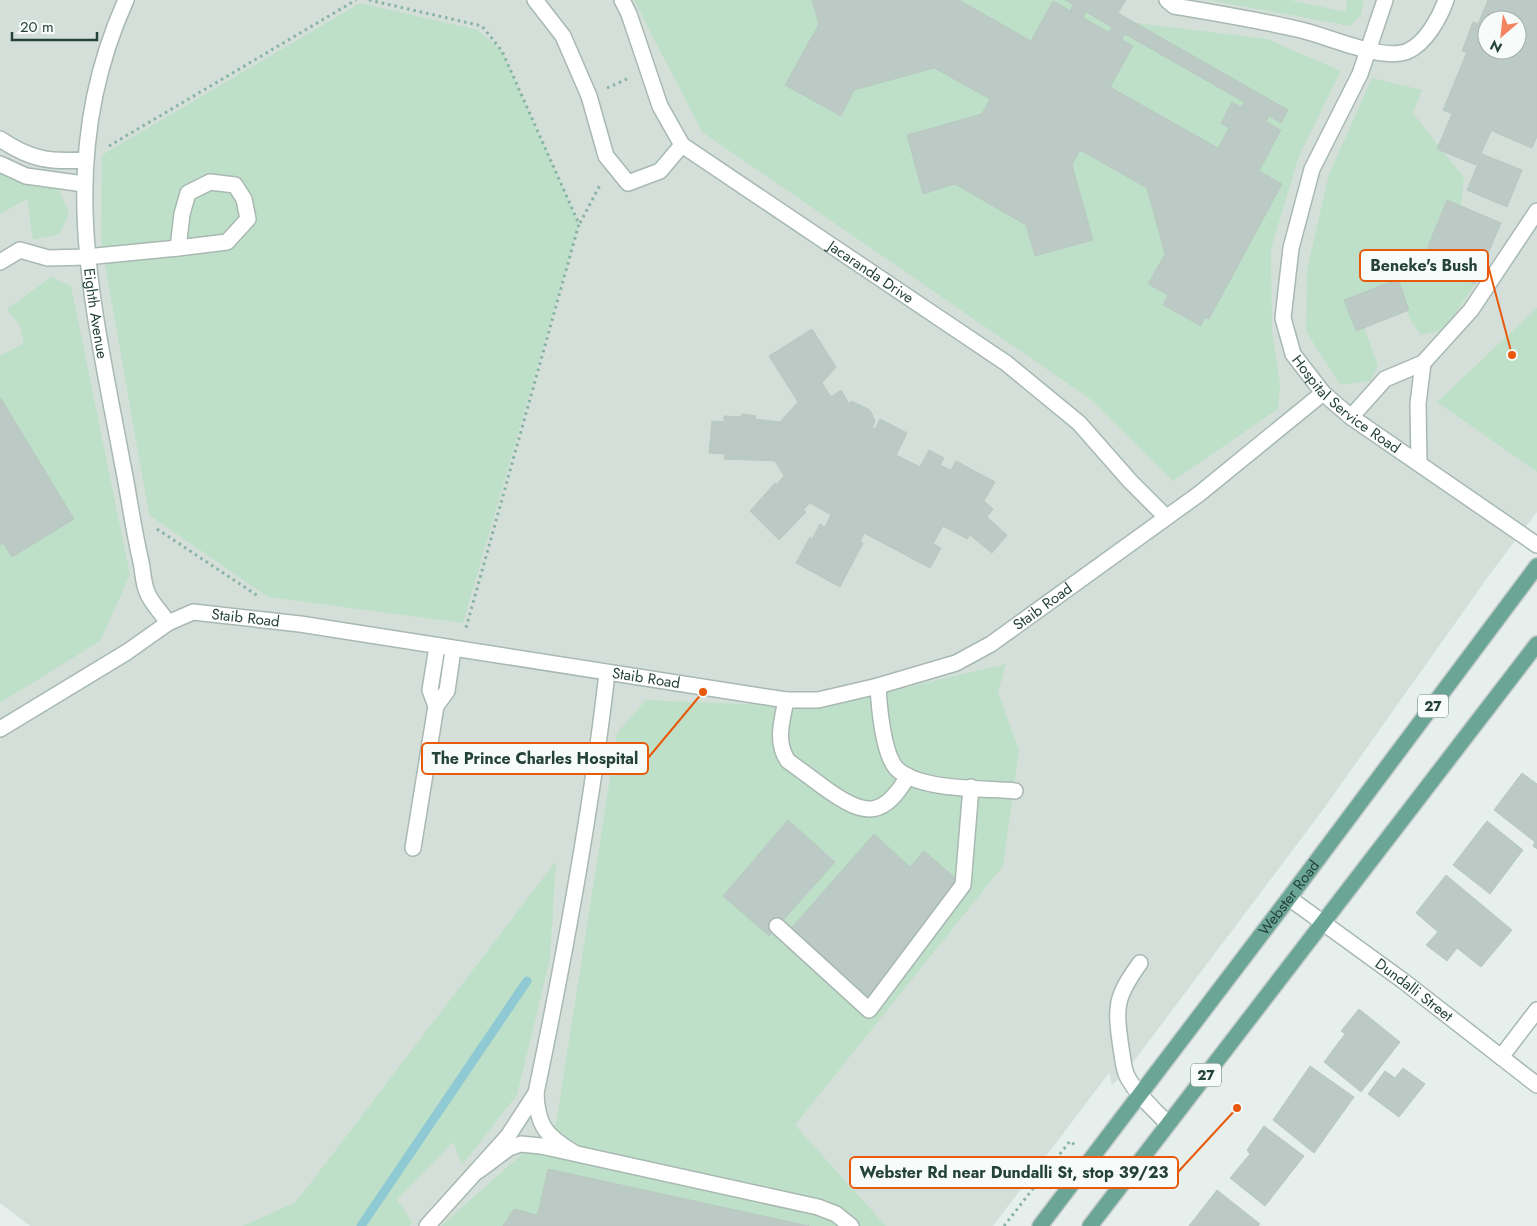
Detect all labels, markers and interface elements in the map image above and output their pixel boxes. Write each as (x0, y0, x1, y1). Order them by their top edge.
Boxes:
scale bar (12, 10, 98, 42)
north arrow (1477, 10, 1527, 60)
text: 20 m (20, 16, 54, 38)
text: N (1486, 35, 1506, 58)
street label: Jacaranda Drive (822, 234, 918, 309)
callout: Beneke's Bush (1360, 250, 1488, 281)
text: Beneke's Bush (1370, 254, 1478, 277)
street label: Eighth Avenue (78, 267, 113, 361)
street label: Hospital Service Road (1287, 350, 1405, 459)
street label: Staib Road (1008, 578, 1077, 636)
street label: Staib Road (210, 603, 281, 633)
street label: Staib Road (611, 662, 682, 694)
road number: 27 (1418, 694, 1448, 718)
callout: The Prince Charles Hospital (422, 743, 648, 774)
text: The Prince Charles Hospital (432, 747, 638, 770)
street label: Webster Road (1253, 855, 1325, 940)
street label: Dundalli Street (1370, 953, 1458, 1027)
road number: 27 (1191, 1064, 1221, 1086)
callout: Webster Rd near Dundalli St, stop 39/23 (850, 1157, 1178, 1188)
text: Webster Rd near Dundalli St, stop 39/23 (860, 1161, 1168, 1184)

